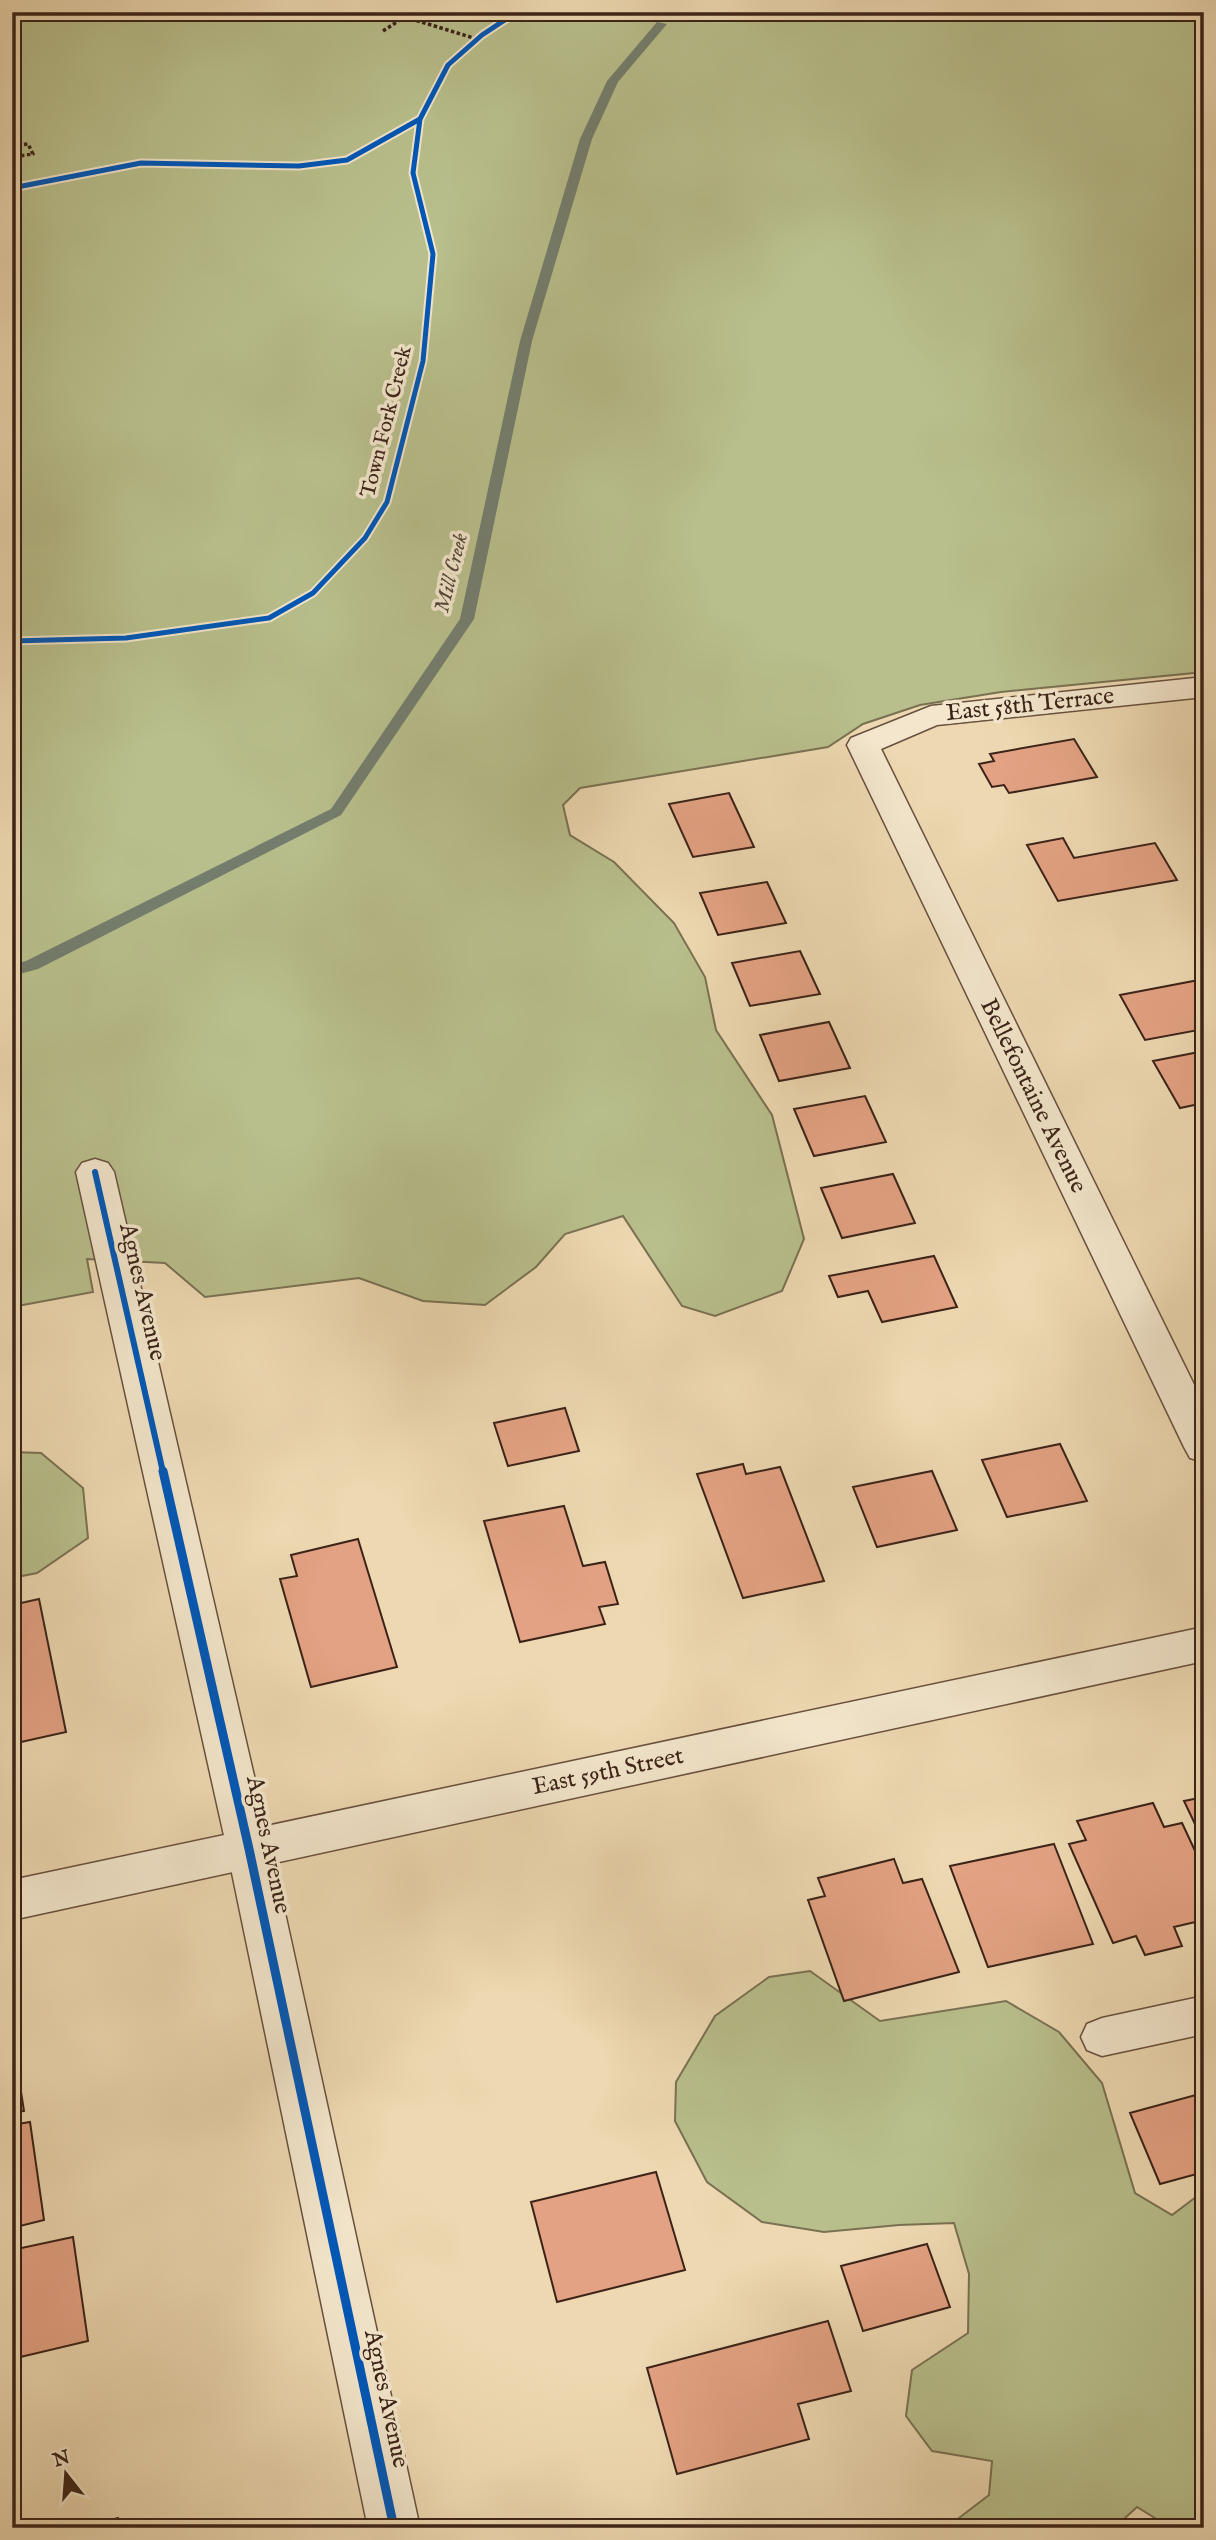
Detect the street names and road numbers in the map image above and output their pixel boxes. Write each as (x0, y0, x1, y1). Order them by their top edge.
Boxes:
street label: Town Fork Creek (355, 343, 419, 501)
street label: East 58th Terrace (944, 681, 1116, 729)
street label: Bellefontaine Avenue (972, 994, 1094, 1198)
street label: Agnes Avenue (111, 1219, 173, 1364)
street label: East 59th Street (529, 1741, 687, 1803)
street label: Agnes Avenue (238, 1772, 298, 1917)
street label: Agnes Avenue (356, 2326, 416, 2471)

